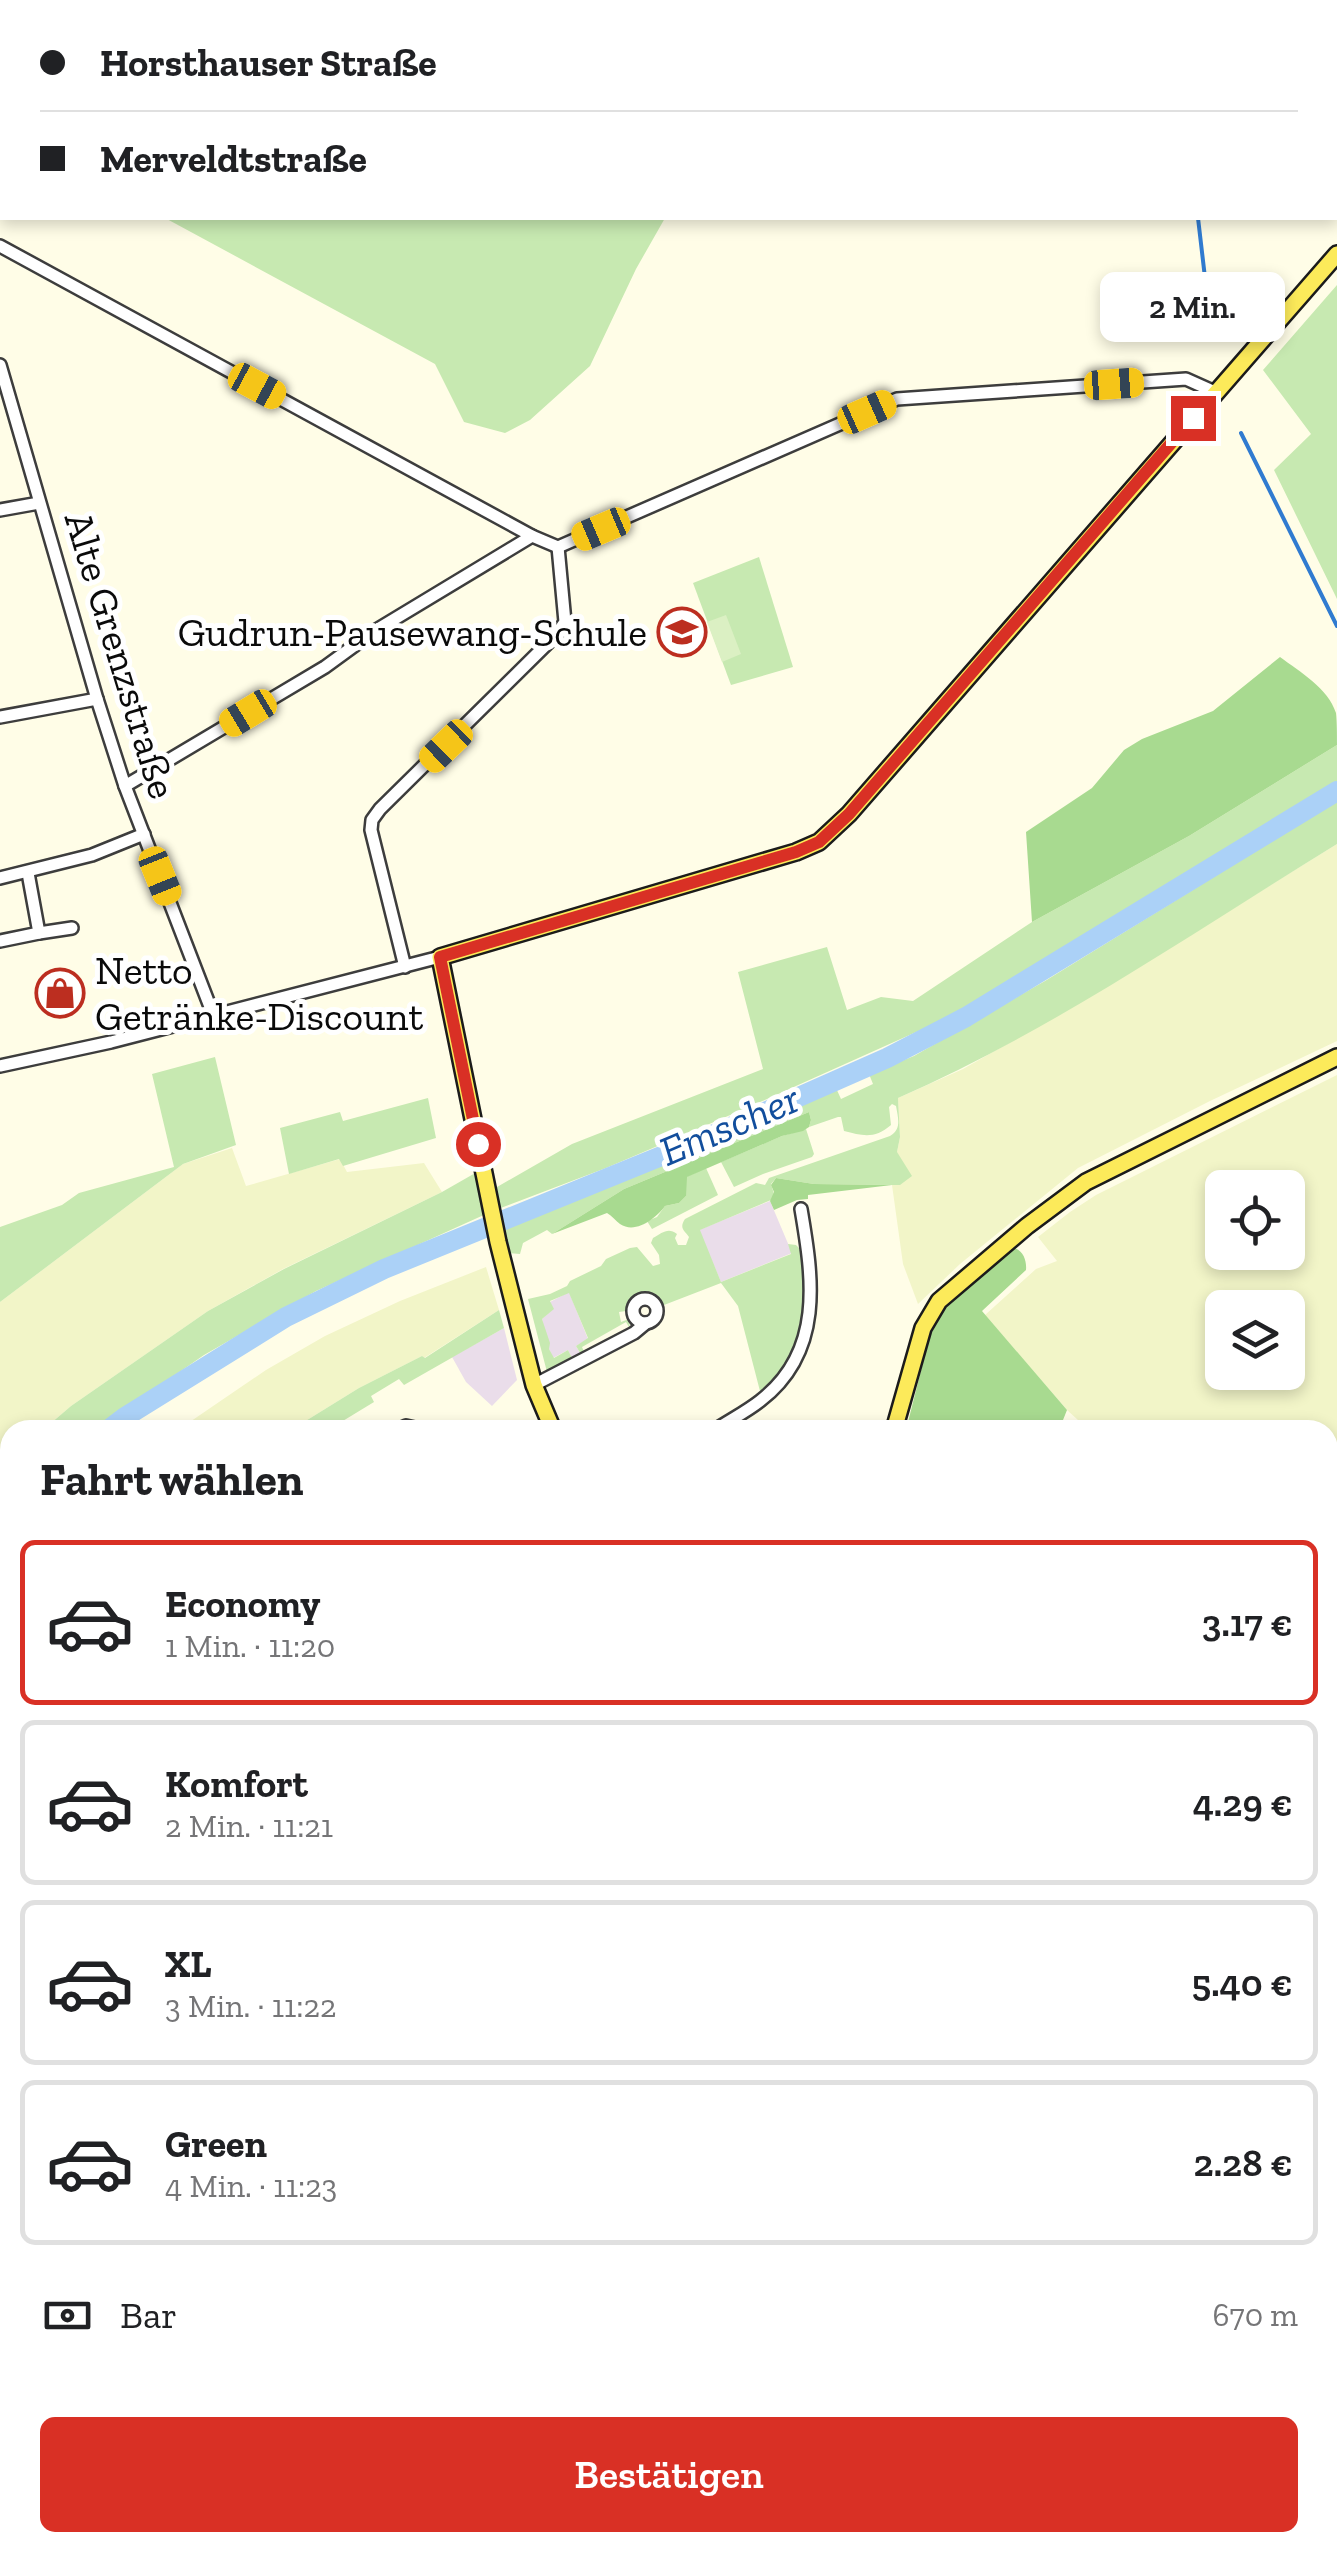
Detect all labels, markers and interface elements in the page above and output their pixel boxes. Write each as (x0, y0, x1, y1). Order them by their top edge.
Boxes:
text: Horsthauser Straße (100, 40, 437, 86)
text: Merveldtstraße (100, 136, 367, 182)
callout: 2 Min. (1100, 273, 1286, 343)
text: 2 Min. (1149, 288, 1236, 326)
car (223, 359, 291, 413)
car (1083, 367, 1145, 401)
car (833, 386, 901, 438)
route end (1171, 396, 1216, 441)
car (568, 503, 634, 555)
street label: Alte Grenzstraße (55, 506, 187, 804)
school or university icon: Gudrun-Pausewang-Schule (656, 606, 708, 658)
place label: Gudrun-Pausewang-Schule (178, 608, 647, 656)
car (215, 685, 281, 741)
car (414, 714, 478, 778)
car (135, 843, 185, 909)
place label: Netto Getränke-Discount (95, 946, 423, 1040)
shop icon: Netto Getränke-Discount (34, 967, 86, 1019)
water label: Emscher (652, 1072, 807, 1177)
route start (456, 1122, 501, 1167)
map controls (1205, 1170, 1305, 1390)
button: locate (1205, 1170, 1305, 1270)
button: layers (1205, 1290, 1305, 1390)
text: Fahrt wählen (40, 1453, 303, 1507)
icon: car (45, 1578, 135, 1668)
text: Economy (165, 1581, 320, 1627)
text: 3.17 € (1202, 1600, 1293, 1646)
text: 1 Min. · 11:20 (165, 1627, 335, 1665)
icon: car (45, 1758, 135, 1848)
text: Komfort (165, 1761, 308, 1807)
text: 4.29 € (1193, 1780, 1293, 1826)
text: 2 Min. · 11:21 (165, 1807, 333, 1845)
icon: car (45, 1938, 135, 2028)
text: XL (165, 1941, 212, 1987)
text: 5.40 € (1191, 1960, 1293, 2006)
text: 3 Min. · 11:22 (165, 1987, 337, 2025)
icon: car (45, 2118, 135, 2208)
text: Green (165, 2121, 267, 2167)
text: 2.28 € (1194, 2140, 1293, 2186)
text: 4 Min. · 11:23 (165, 2167, 337, 2205)
icon: cash (40, 2288, 95, 2343)
text: Bar (120, 2292, 177, 2338)
text: 670 m (1213, 2296, 1298, 2334)
button: Bestätigen (40, 2417, 1298, 2532)

